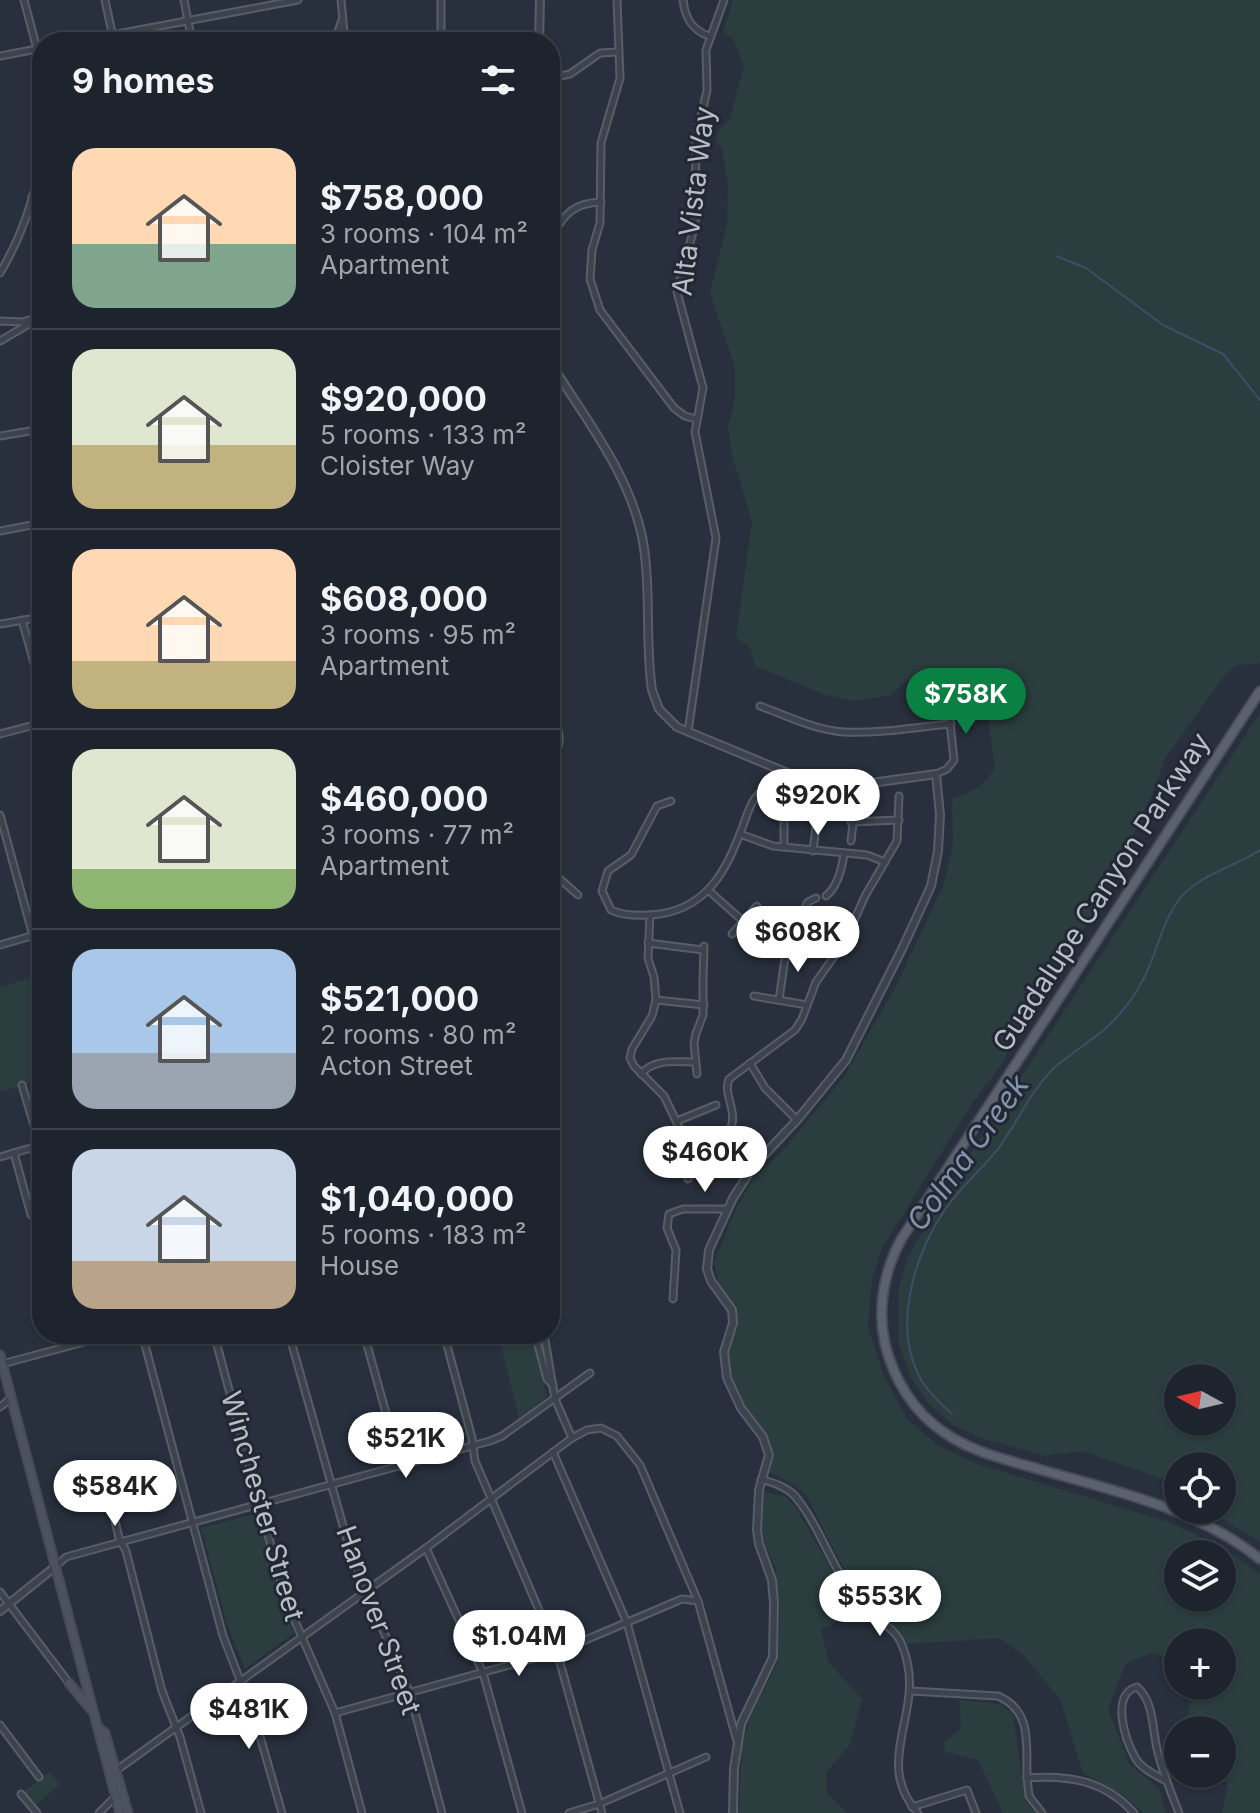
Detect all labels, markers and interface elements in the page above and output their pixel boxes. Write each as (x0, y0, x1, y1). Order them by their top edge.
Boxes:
icon: filters (476, 58, 520, 102)
text: 9 homes (72, 60, 214, 101)
street label: Alta Vista Way (665, 104, 721, 298)
text: $758,000 (320, 177, 484, 218)
icon: home (136, 180, 232, 276)
text: 3 rooms · 104 m² (320, 218, 528, 249)
text: Apartment (320, 249, 449, 280)
text: $920,000 (320, 378, 487, 419)
icon: home (136, 381, 232, 477)
text: 5 rooms · 133 m² (320, 419, 527, 450)
text: Cloister Way (320, 450, 475, 481)
text: $608,000 (320, 578, 488, 619)
icon: home (136, 581, 232, 677)
text: 3 rooms · 95 m² (320, 619, 516, 650)
text: Apartment (320, 650, 449, 681)
pin: $758K (910, 668, 1022, 736)
text: $758K (924, 678, 1008, 709)
street label: Guadalupe Canyon Parkway (985, 726, 1217, 1058)
pin: $920K (762, 769, 874, 837)
text: $460,000 (320, 778, 488, 819)
text: $920K (775, 779, 861, 810)
icon: home (136, 781, 232, 877)
text: 3 rooms · 77 m² (320, 819, 514, 850)
text: Apartment (320, 850, 449, 881)
pin: $608K (742, 906, 854, 974)
text: $608K (754, 916, 842, 947)
text: $521,000 (320, 978, 479, 1019)
icon: home (136, 981, 232, 1077)
text: 2 rooms · 80 m² (320, 1019, 516, 1050)
text: Acton Street (320, 1050, 473, 1081)
water label: Colma Creek (899, 1067, 1036, 1237)
pin: $460K (649, 1126, 761, 1194)
text: $460K (661, 1136, 749, 1167)
text: $1,040,000 (320, 1178, 514, 1219)
icon: home (136, 1181, 232, 1277)
text: 5 rooms · 183 m² (320, 1219, 527, 1250)
text: House (320, 1250, 399, 1281)
north arrow (1164, 1364, 1236, 1436)
map controls (1164, 1364, 1236, 1788)
street label: Winchester Street (214, 1387, 312, 1625)
pin: $521K (350, 1412, 462, 1480)
text: $521K (366, 1422, 446, 1453)
button: locate (1164, 1452, 1236, 1524)
pin: $584K (59, 1460, 171, 1528)
text: $584K (72, 1470, 158, 1501)
street label: Hanover Street (329, 1521, 429, 1719)
button: layers (1164, 1540, 1236, 1612)
pin: $553K (824, 1570, 936, 1638)
text: $553K (837, 1580, 923, 1611)
pin: $1.04M (454, 1610, 584, 1678)
text: $1.04M (471, 1620, 567, 1651)
button: + (1164, 1628, 1236, 1700)
pin: $481K (193, 1683, 305, 1751)
text: $481K (208, 1693, 290, 1724)
button: − (1164, 1716, 1236, 1788)

